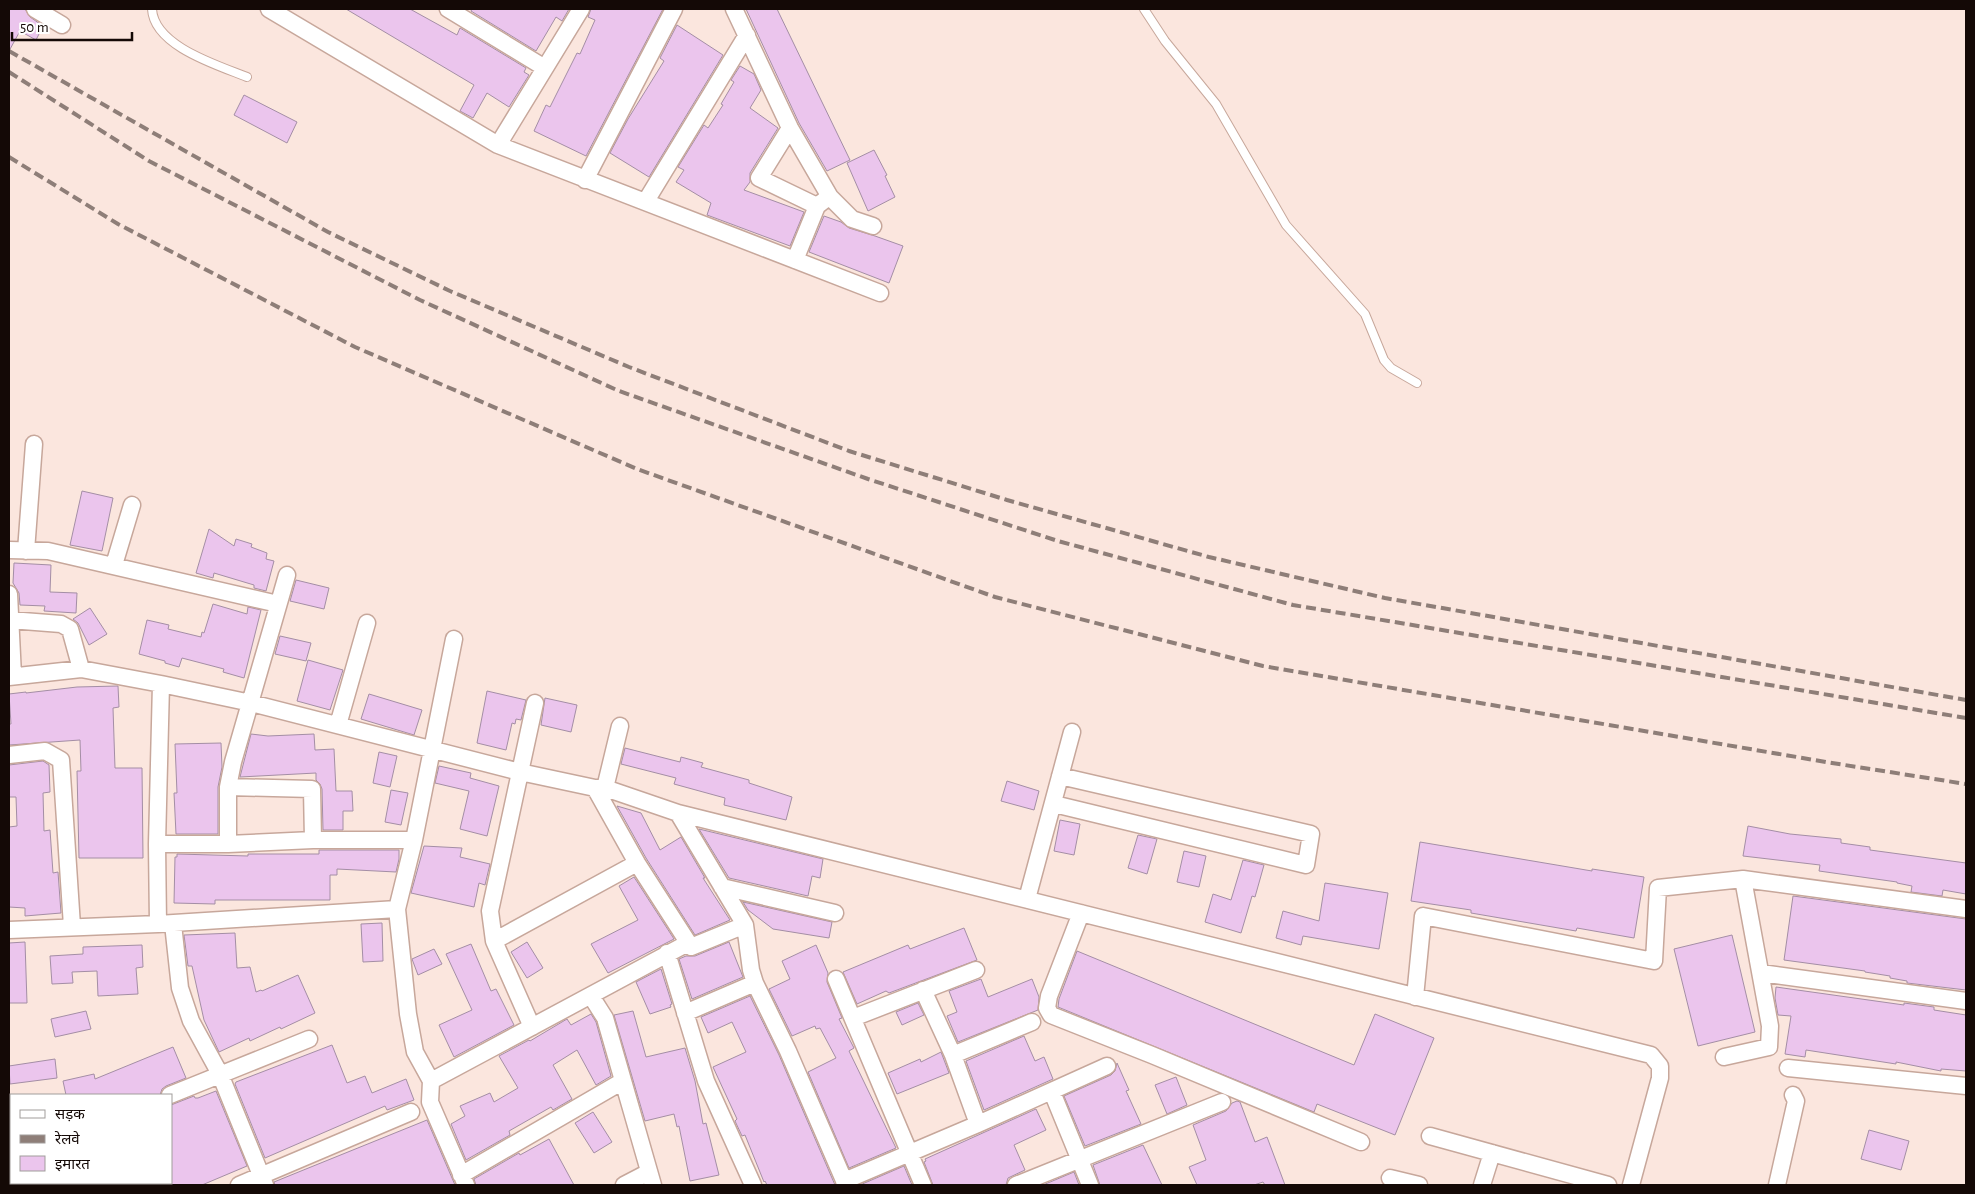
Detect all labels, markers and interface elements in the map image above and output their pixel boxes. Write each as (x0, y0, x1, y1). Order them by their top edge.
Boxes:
scale bar (12, 10, 132, 42)
text: 50 m (20, 20, 49, 35)
legend (10, 1094, 172, 1184)
text: सड़क (55, 1107, 85, 1122)
text: रेलवे (54, 1130, 80, 1147)
text: इमारत (55, 1157, 90, 1172)

